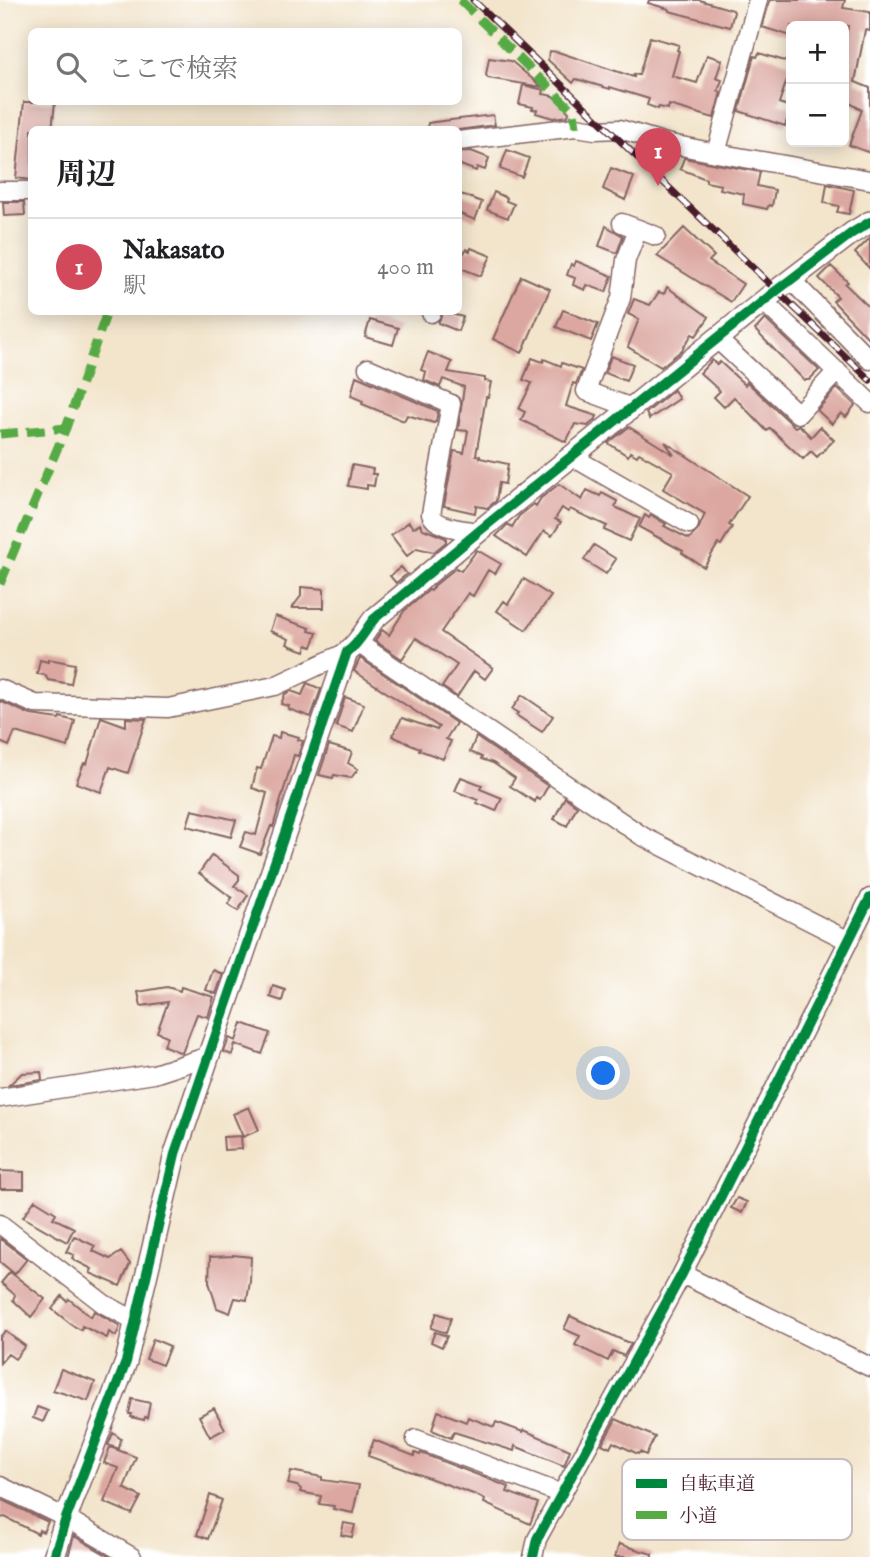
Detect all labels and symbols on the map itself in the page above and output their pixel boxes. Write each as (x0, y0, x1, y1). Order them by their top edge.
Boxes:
pin: 1 (635, 128, 681, 186)
your location (586, 1056, 620, 1090)
legend (622, 1459, 852, 1540)
text: 自転車道 (679, 1473, 755, 1497)
text: 小道 (679, 1505, 717, 1529)

